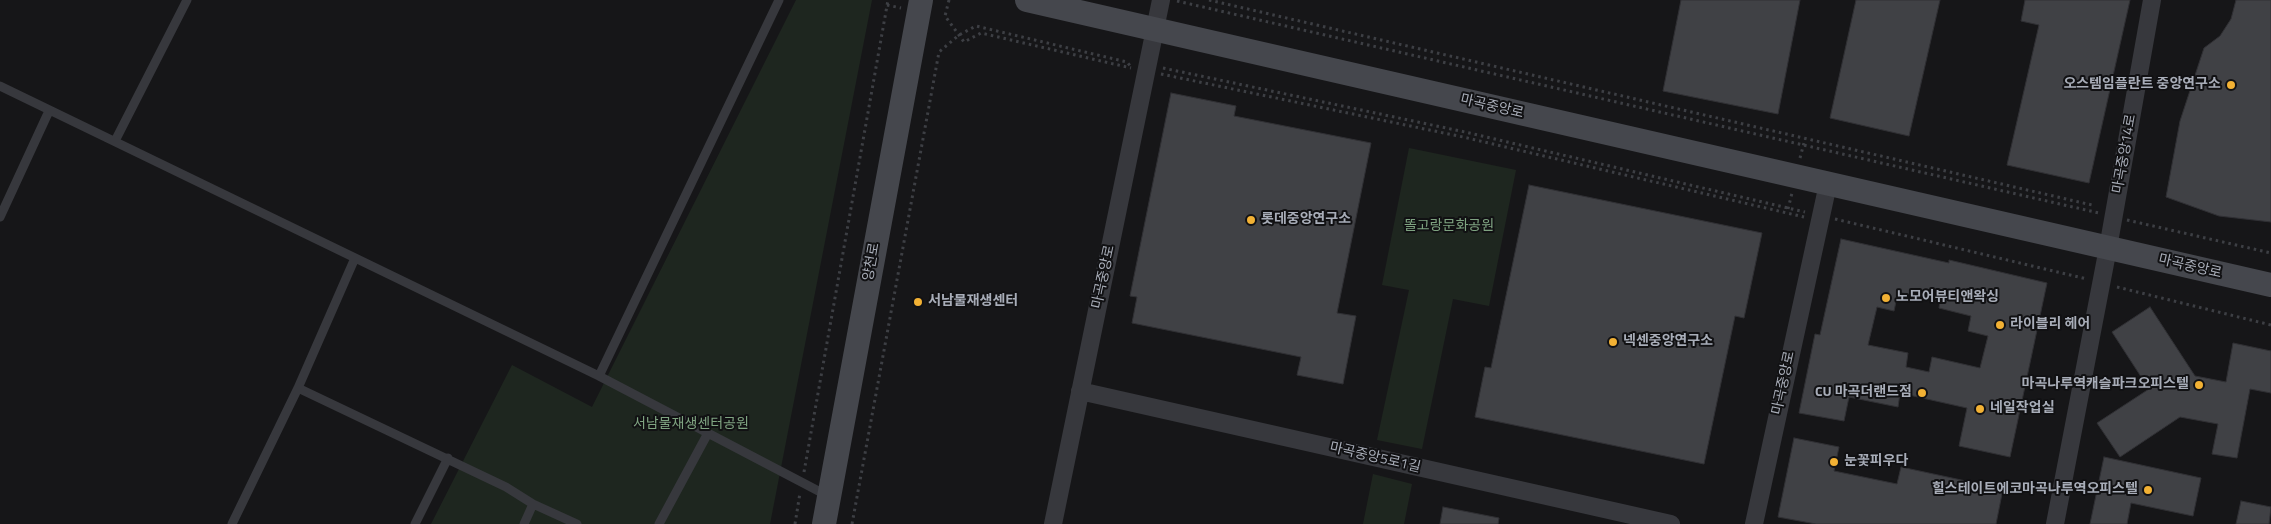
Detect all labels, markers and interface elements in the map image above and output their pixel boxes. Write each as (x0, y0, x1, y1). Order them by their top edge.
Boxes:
place label: 오스템임플란트 중앙연구소 (2063, 77, 2221, 93)
marker: 오스템임플란트 중앙연구소 (2225, 79, 2237, 91)
street label: 마곡중앙로 (1459, 92, 1525, 122)
street label: 마곡중앙14로 (2110, 113, 2140, 195)
place label: 롯데중앙연구소 (1261, 212, 1351, 228)
marker: 롯데중앙연구소 (1245, 214, 1257, 226)
park label: 똘고랑문화공원 (1404, 219, 1494, 235)
street label: 양천로 (860, 242, 884, 282)
street label: 마곡중앙로 (1089, 244, 1119, 310)
street label: 마곡중앙로 (2157, 252, 2223, 282)
place label: 노모어뷰티앤왁싱 (1896, 290, 1999, 306)
marker: 노모어뷰티앤왁싱 (1880, 292, 1892, 304)
place label: 서남물재생센터 (928, 294, 1018, 310)
marker: 서남물재생센터 (912, 296, 924, 308)
place label: 라이블리 헤어 (2010, 317, 2090, 333)
marker: 라이블리 헤어 (1994, 319, 2006, 331)
place label: 넥센중앙연구소 (1623, 334, 1713, 350)
marker: 넥센중앙연구소 (1607, 336, 1619, 348)
street label: 마곡중앙로 (1769, 350, 1799, 416)
place label: 마곡나루역캐슬파크오피스텔 (2022, 377, 2189, 393)
marker: 마곡나루역캐슬파크오피스텔 (2193, 379, 2205, 391)
place label: CU 마곡더랜드점 (1815, 385, 1912, 401)
marker: CU 마곡더랜드점 (1916, 387, 1928, 399)
place label: 네일작업실 (1990, 401, 2054, 417)
marker: 네일작업실 (1974, 403, 1986, 415)
park label: 서남물재생센터공원 (633, 417, 749, 433)
street label: 마곡중앙5로1길 (1328, 439, 1422, 477)
place label: 눈꽃피우다 (1844, 454, 1908, 470)
marker: 눈꽃피우다 (1828, 456, 1840, 468)
place label: 힐스테이트에코마곡나루역오피스텔 (1932, 482, 2138, 498)
marker: 힐스테이트에코마곡나루역오피스텔 (2142, 484, 2154, 496)

